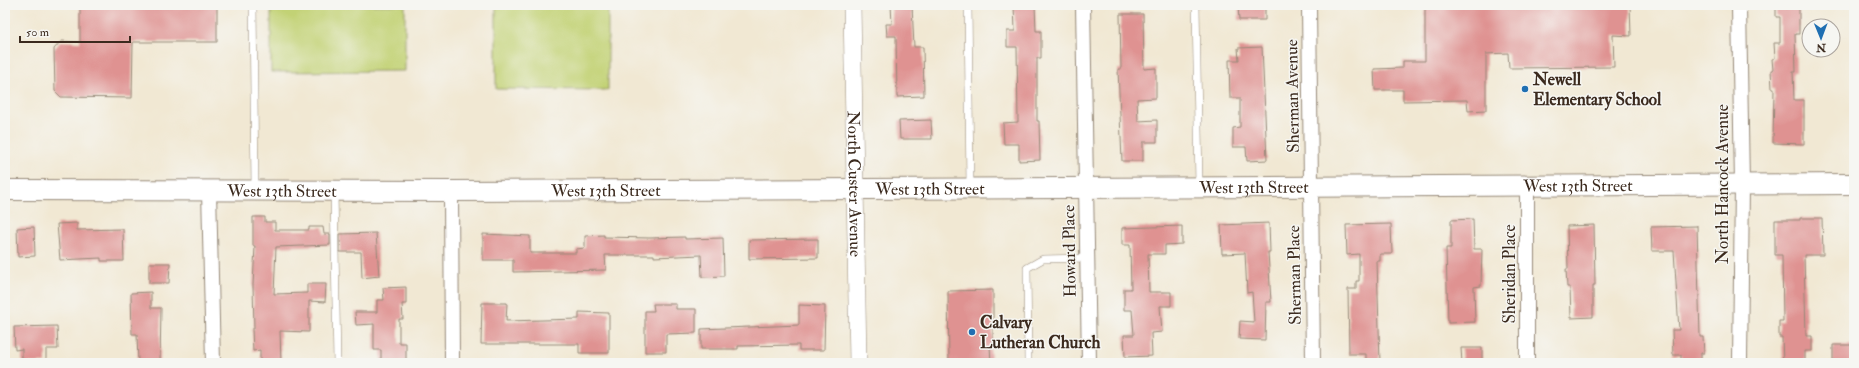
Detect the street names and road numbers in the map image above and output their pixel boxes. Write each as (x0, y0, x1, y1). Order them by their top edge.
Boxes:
street label: Sherman Avenue (1281, 39, 1304, 153)
street label: North Hancock Avenue (1712, 104, 1733, 264)
street label: North Custer Avenue (843, 111, 866, 257)
street label: West 13th Street (1522, 175, 1633, 197)
street label: West 13th Street (1198, 177, 1309, 198)
street label: West 13th Street (874, 178, 985, 200)
street label: West 13th Street (226, 180, 337, 202)
street label: West 13th Street (550, 180, 661, 202)
street label: Howard Place (1058, 204, 1081, 297)
street label: Sheridan Place (1499, 224, 1520, 324)
street label: Sherman Place (1283, 225, 1306, 325)

